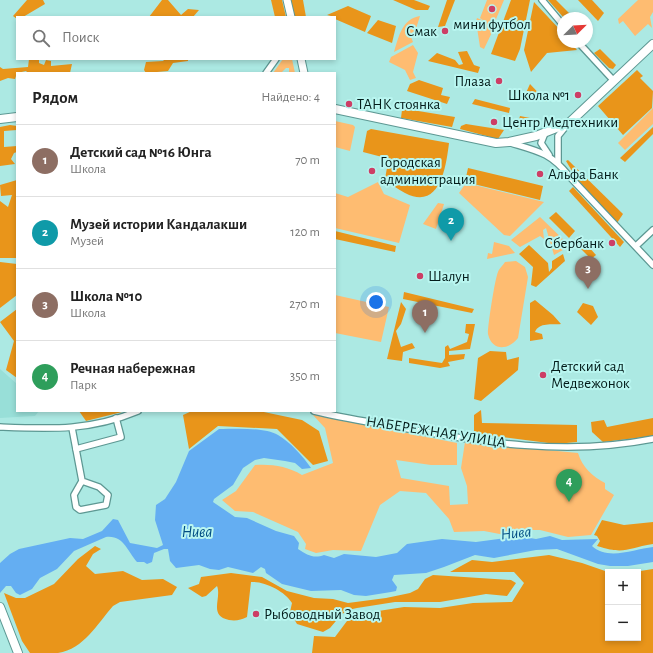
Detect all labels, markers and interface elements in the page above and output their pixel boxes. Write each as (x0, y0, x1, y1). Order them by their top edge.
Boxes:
marker: мини футбол (487, 4, 497, 14)
north arrow (557, 12, 593, 48)
search box (16, 16, 336, 60)
place label: мини футбол (453, 17, 531, 32)
place label: Смак (406, 24, 437, 39)
marker: Смак (440, 26, 450, 36)
icon: search (30, 27, 52, 49)
text: Поиск (62, 30, 100, 45)
place label: Плаза (454, 74, 491, 89)
marker: Плаза (494, 76, 504, 86)
place label: Школа №1 (508, 88, 570, 103)
text: Рядом (32, 89, 78, 106)
marker: Школа №1 (573, 90, 583, 100)
text: Найдено: 4 (261, 91, 320, 104)
place label: ТАНК стоянка (357, 97, 440, 112)
marker: ТАНК стоянка (344, 99, 354, 109)
place label: Центр Медтехники (502, 115, 618, 130)
marker: Центр Медтехники (489, 117, 499, 127)
text: Детский сад №16 Юнга (70, 145, 212, 160)
text: 1 (43, 154, 47, 167)
text: 70 m (295, 154, 320, 167)
place label: Городская администрация (380, 155, 476, 187)
text: Школа (70, 163, 106, 176)
marker: Городская администрация (367, 166, 377, 176)
place label: Альфа Банк (548, 167, 619, 182)
marker: Альфа Банк (535, 169, 545, 179)
pin: 2 (438, 208, 464, 241)
text: Музей истории Кандалакши (70, 217, 247, 232)
text: 2 (42, 226, 48, 239)
text: 120 m (290, 226, 320, 239)
text: Музей (70, 235, 104, 248)
place label: Сбербанк (545, 236, 604, 251)
marker: Сбербанк (607, 238, 617, 248)
pin: 3 (575, 256, 601, 289)
place label: Шалун (428, 269, 470, 284)
marker: Шалун (415, 271, 425, 281)
text: Школа №10 (70, 289, 142, 304)
your location (366, 292, 386, 312)
text: 3 (42, 298, 48, 311)
text: 270 m (289, 298, 320, 311)
pin: 1 (412, 300, 438, 333)
text: Школа (70, 307, 106, 320)
place label: Детский сад Медвежонок (551, 359, 630, 391)
text: Речная набережная (70, 361, 195, 376)
text: 4 (42, 370, 48, 383)
text: 350 m (290, 370, 320, 383)
marker: Детский сад Медвежонок (538, 370, 548, 380)
text: Парк (70, 379, 97, 392)
street label: НАБЕРЕЖНАЯ УЛИЦА (365, 414, 507, 450)
pin: 4 (556, 469, 582, 502)
water label: Нива (500, 523, 532, 543)
water label: Нива (182, 524, 212, 540)
map controls (605, 569, 641, 641)
button: + (605, 569, 641, 605)
button: − (605, 605, 641, 641)
place label: Рыбоводный Завод (264, 607, 380, 622)
marker: Рыбоводный Завод (251, 609, 261, 619)

